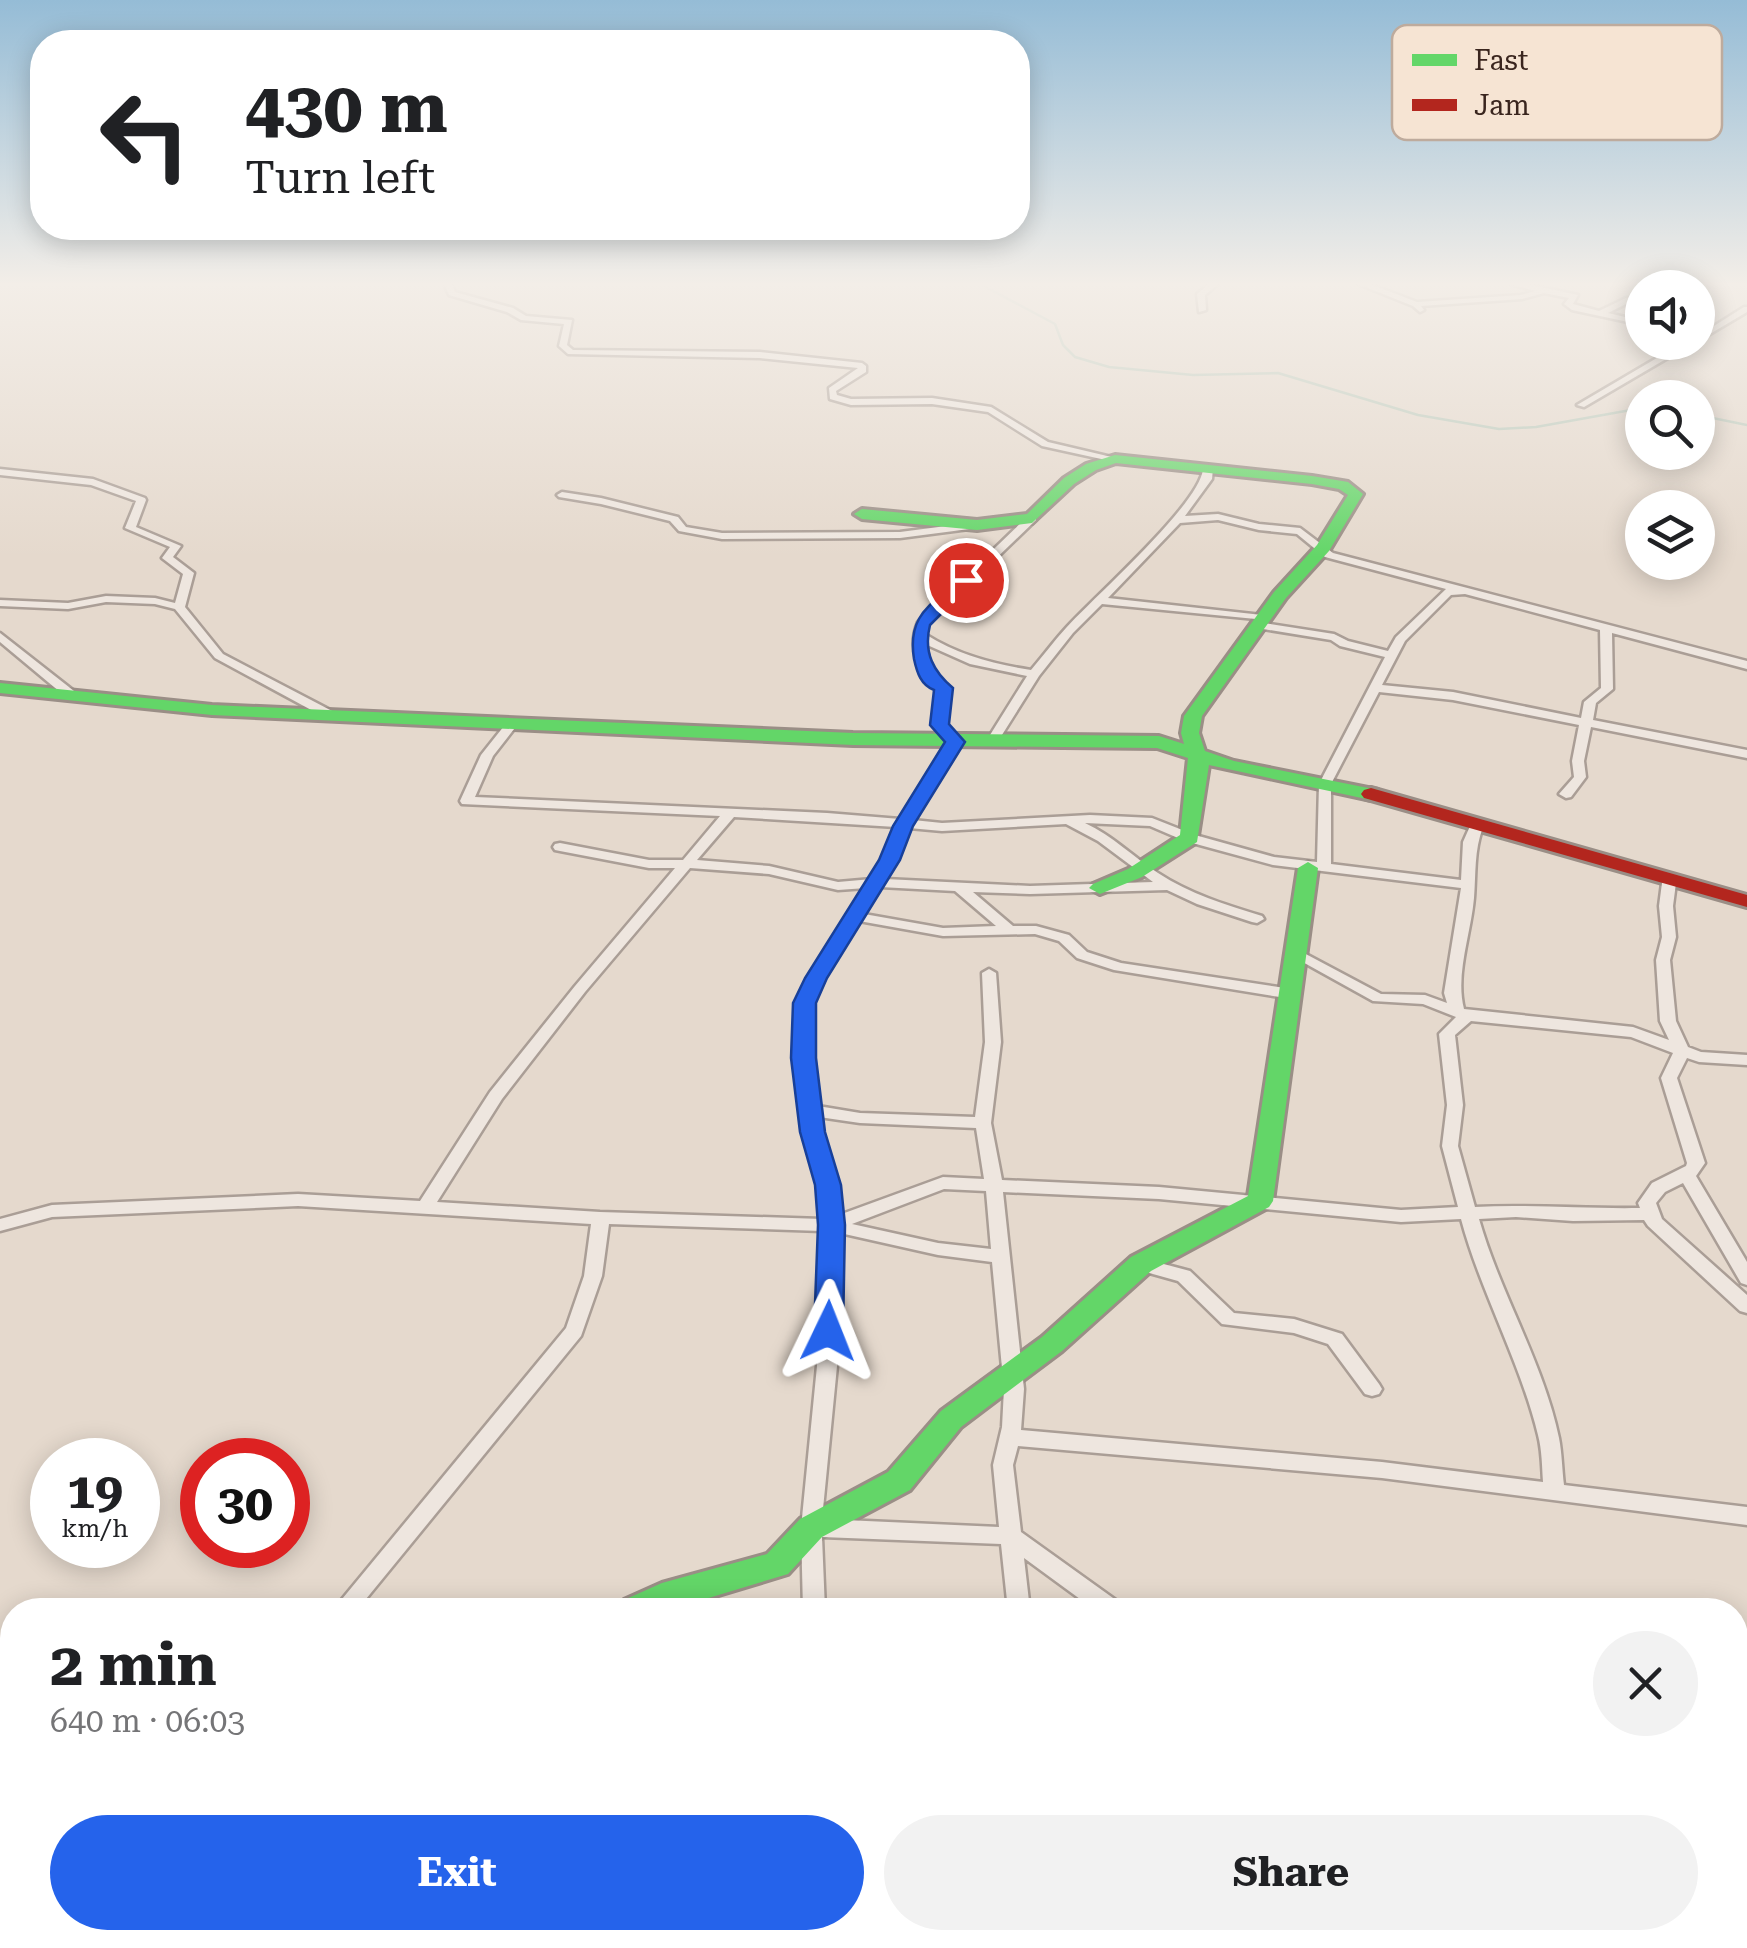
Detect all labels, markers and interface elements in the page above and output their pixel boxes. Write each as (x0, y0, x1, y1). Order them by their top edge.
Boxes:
legend (1392, 25, 1722, 140)
text: Fast (1474, 44, 1528, 77)
text: 430 m (245, 67, 448, 149)
icon: left (80, 70, 210, 200)
text: Jam (1474, 89, 1530, 122)
text: Turn left (245, 151, 435, 204)
map controls (1625, 270, 1715, 580)
button: sound (1625, 270, 1715, 360)
button: search (1625, 380, 1715, 470)
button: layers (1625, 490, 1715, 580)
pin (924, 538, 1009, 623)
icon: arrive (939, 553, 994, 608)
position arrow (776, 1279, 880, 1383)
speed limit sign: 30 (180, 1438, 310, 1568)
text: 19 (67, 1462, 123, 1520)
text: km/h (62, 1514, 128, 1543)
text: 2 min (50, 1629, 217, 1700)
button: close (1593, 1631, 1698, 1736)
text: 640 m · 06:03 (50, 1702, 245, 1740)
button: Exit (50, 1815, 864, 1930)
button: Share (884, 1815, 1698, 1930)

